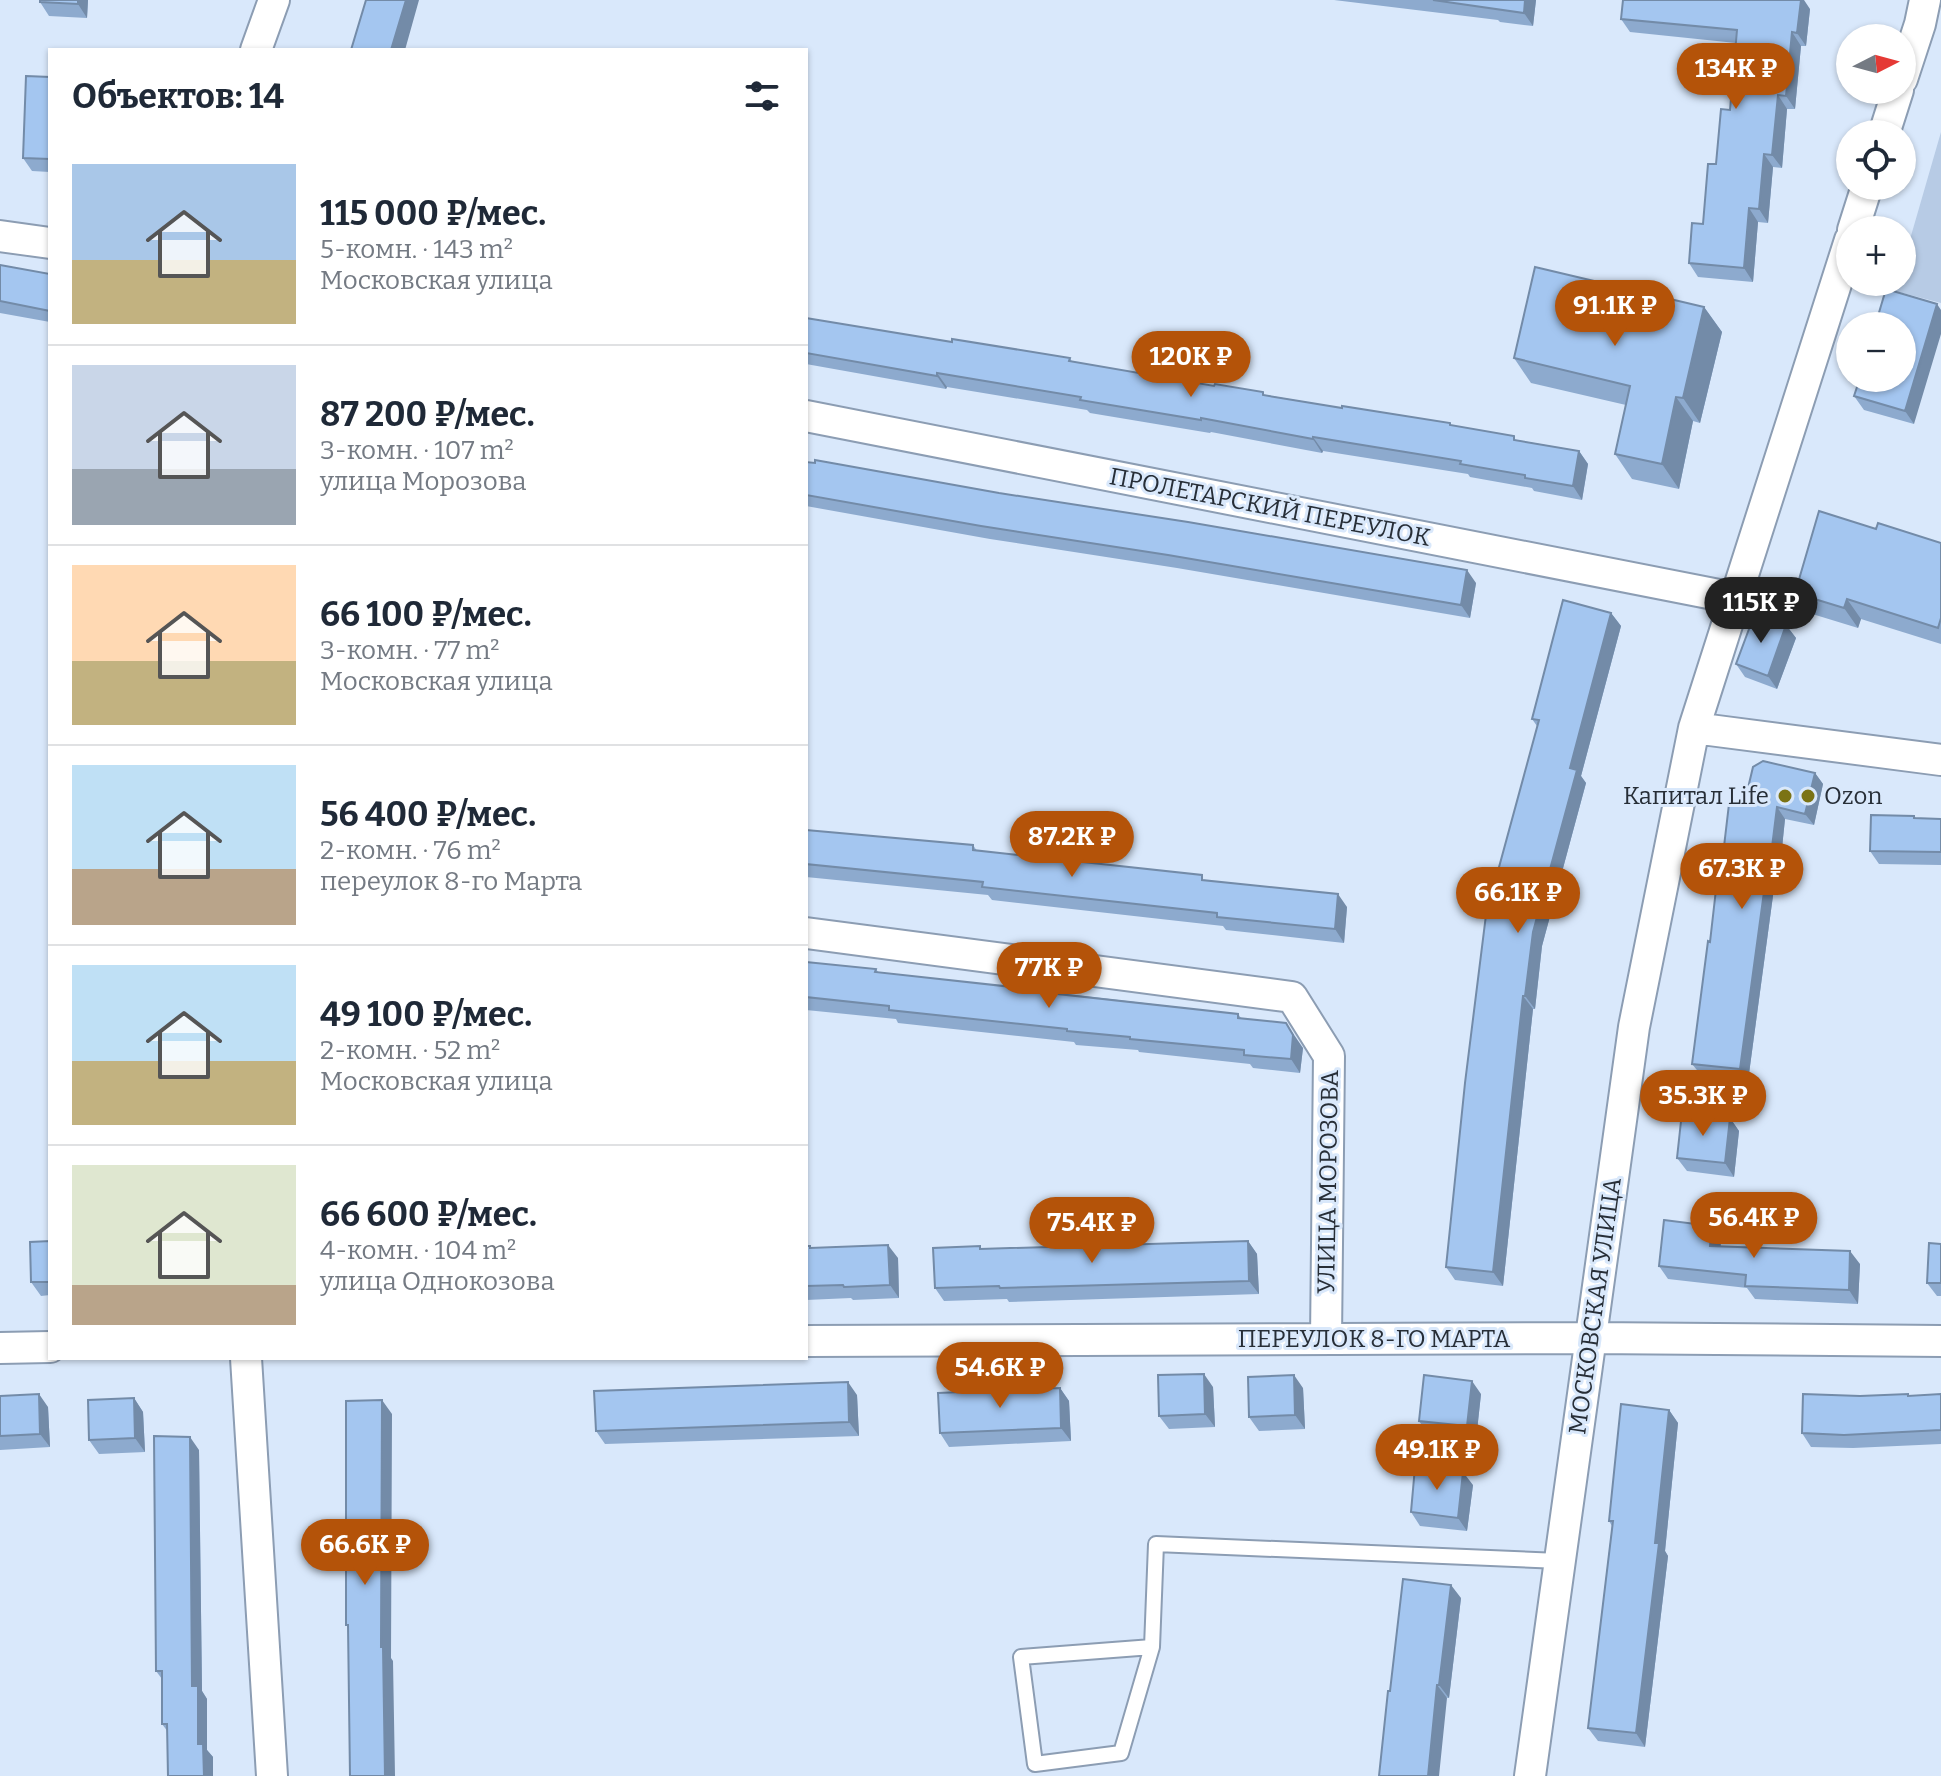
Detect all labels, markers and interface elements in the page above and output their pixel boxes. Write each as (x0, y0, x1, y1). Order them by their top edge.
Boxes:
north arrow (1836, 24, 1916, 104)
map controls (1836, 24, 1916, 392)
pin: 134K ₽ (1671, 43, 1801, 111)
text: 134K ₽ (1695, 53, 1777, 84)
icon: filters (740, 74, 784, 118)
text: Объектов: 14 (72, 76, 284, 117)
button: locate (1836, 120, 1916, 200)
text: 115 000 ₽/мес. (320, 193, 546, 234)
icon: home (136, 196, 232, 292)
button: + (1836, 216, 1916, 296)
text: 5-комн. · 143 m² (320, 234, 513, 265)
text: Московская улица (320, 265, 553, 296)
pin: 91.1K ₽ (1541, 280, 1689, 348)
text: 91.1K ₽ (1573, 290, 1657, 321)
button: − (1836, 312, 1916, 392)
pin: 120K ₽ (1126, 331, 1256, 399)
text: 120K ₽ (1150, 341, 1232, 372)
text: 87 200 ₽/мес. (320, 394, 535, 435)
icon: home (136, 397, 232, 493)
text: 3-комн. · 107 m² (320, 435, 514, 466)
street label: ПРОЛЕТАРСКИЙ ПЕРЕУЛОК (1107, 462, 1433, 552)
text: улица Морозова (320, 466, 527, 497)
pin: 115K ₽ (1696, 577, 1826, 645)
text: 115K ₽ (1722, 587, 1800, 618)
text: 66 100 ₽/мес. (320, 594, 532, 635)
icon: home (136, 597, 232, 693)
text: 3-комн. · 77 m² (320, 635, 500, 666)
text: Московская улица (320, 666, 553, 697)
place label: Капитал Life (1623, 782, 1769, 810)
place label: Ozon (1824, 782, 1882, 810)
marker: Капитал Life (1776, 787, 1794, 805)
marker: Ozon (1799, 787, 1817, 805)
text: 56 400 ₽/мес. (320, 794, 536, 835)
icon: home (136, 797, 232, 893)
pin: 87.2K ₽ (998, 811, 1146, 879)
text: 87.2K ₽ (1028, 821, 1116, 852)
text: 2-комн. · 76 m² (320, 835, 501, 866)
pin: 67.3K ₽ (1668, 843, 1816, 911)
text: 67.3K ₽ (1698, 853, 1786, 884)
text: переулок 8-го Марта (320, 866, 582, 897)
pin: 66.1K ₽ (1444, 867, 1592, 935)
text: 66.1K ₽ (1474, 877, 1562, 908)
pin: 77K ₽ (993, 942, 1105, 1010)
text: 77K ₽ (1015, 952, 1083, 983)
text: 49 100 ₽/мес. (320, 994, 532, 1035)
icon: home (136, 997, 232, 1093)
text: 2-комн. · 52 m² (320, 1035, 500, 1066)
text: Московская улица (320, 1066, 553, 1097)
street label: УЛИЦА МОРОЗОВА (1312, 1070, 1344, 1294)
pin: 35.3K ₽ (1629, 1070, 1777, 1138)
text: 35.3K ₽ (1658, 1080, 1748, 1111)
street label: МОСКОВСКАЯ УЛИЦА (1563, 1176, 1627, 1436)
pin: 56.4K ₽ (1680, 1192, 1828, 1260)
text: 66 600 ₽/мес. (320, 1194, 537, 1235)
icon: home (136, 1197, 232, 1293)
pin: 75.4K ₽ (1018, 1197, 1166, 1265)
text: 56.4K ₽ (1708, 1202, 1800, 1233)
text: 75.4K ₽ (1047, 1207, 1137, 1238)
text: 4-комн. · 104 m² (320, 1235, 516, 1266)
text: улица Однокозова (320, 1266, 555, 1297)
street label: ПЕРЕУЛОК 8-ГО МАРТА (1238, 1325, 1510, 1353)
pin: 54.6K ₽ (926, 1342, 1074, 1410)
text: 54.6K ₽ (954, 1352, 1046, 1383)
pin: 49.1K ₽ (1363, 1424, 1511, 1492)
text: 49.1K ₽ (1393, 1434, 1481, 1465)
pin: 66.6K ₽ (291, 1519, 439, 1587)
text: 66.6K ₽ (319, 1529, 411, 1560)

